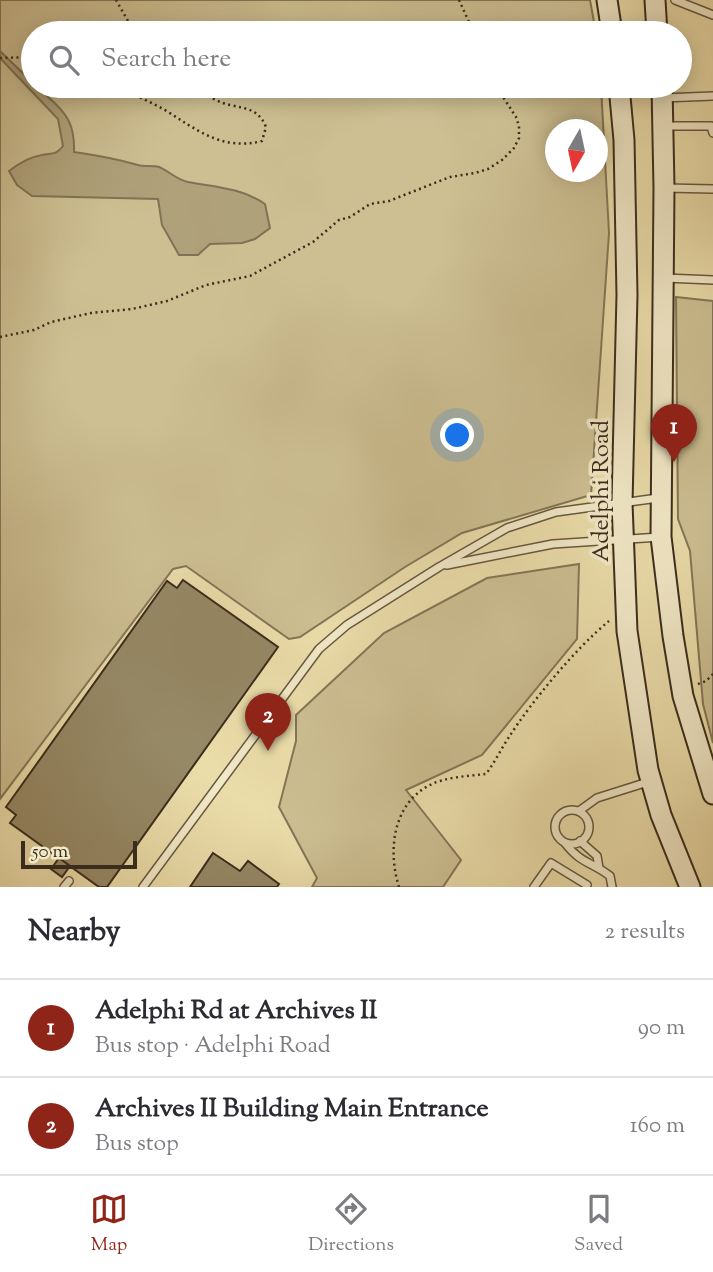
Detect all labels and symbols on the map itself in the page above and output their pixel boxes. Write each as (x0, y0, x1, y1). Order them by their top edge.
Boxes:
north arrow (545, 119, 608, 182)
pin: 1 (651, 404, 697, 462)
your location (440, 418, 474, 452)
street label: Adelphi Road (585, 419, 619, 562)
pin: 2 (245, 693, 291, 751)
scale bar (21, 838, 136, 870)

